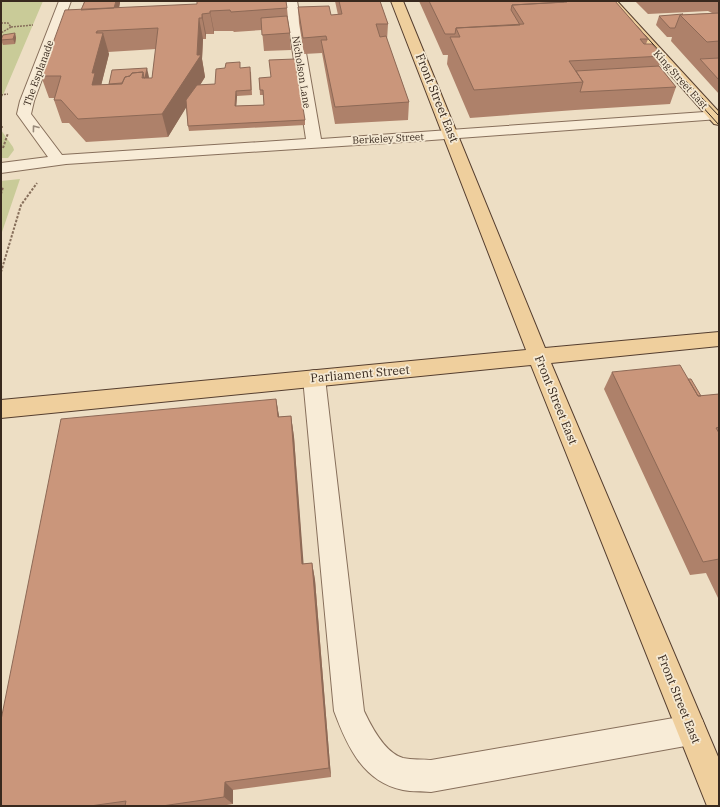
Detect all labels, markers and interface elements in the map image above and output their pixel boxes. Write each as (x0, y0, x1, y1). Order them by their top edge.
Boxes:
street label: Nicholson Lane (289, 35, 314, 109)
street label: The Esplanade (20, 38, 56, 108)
street label: King Street East (651, 47, 711, 112)
street label: Front Street East (413, 51, 462, 145)
one-way arrow (33, 126, 40, 133)
street label: Berkeley Street (352, 130, 425, 147)
street label: Front Street East (532, 353, 581, 447)
street label: Parliament Street (310, 362, 410, 385)
street label: Front Street East (655, 652, 704, 746)

